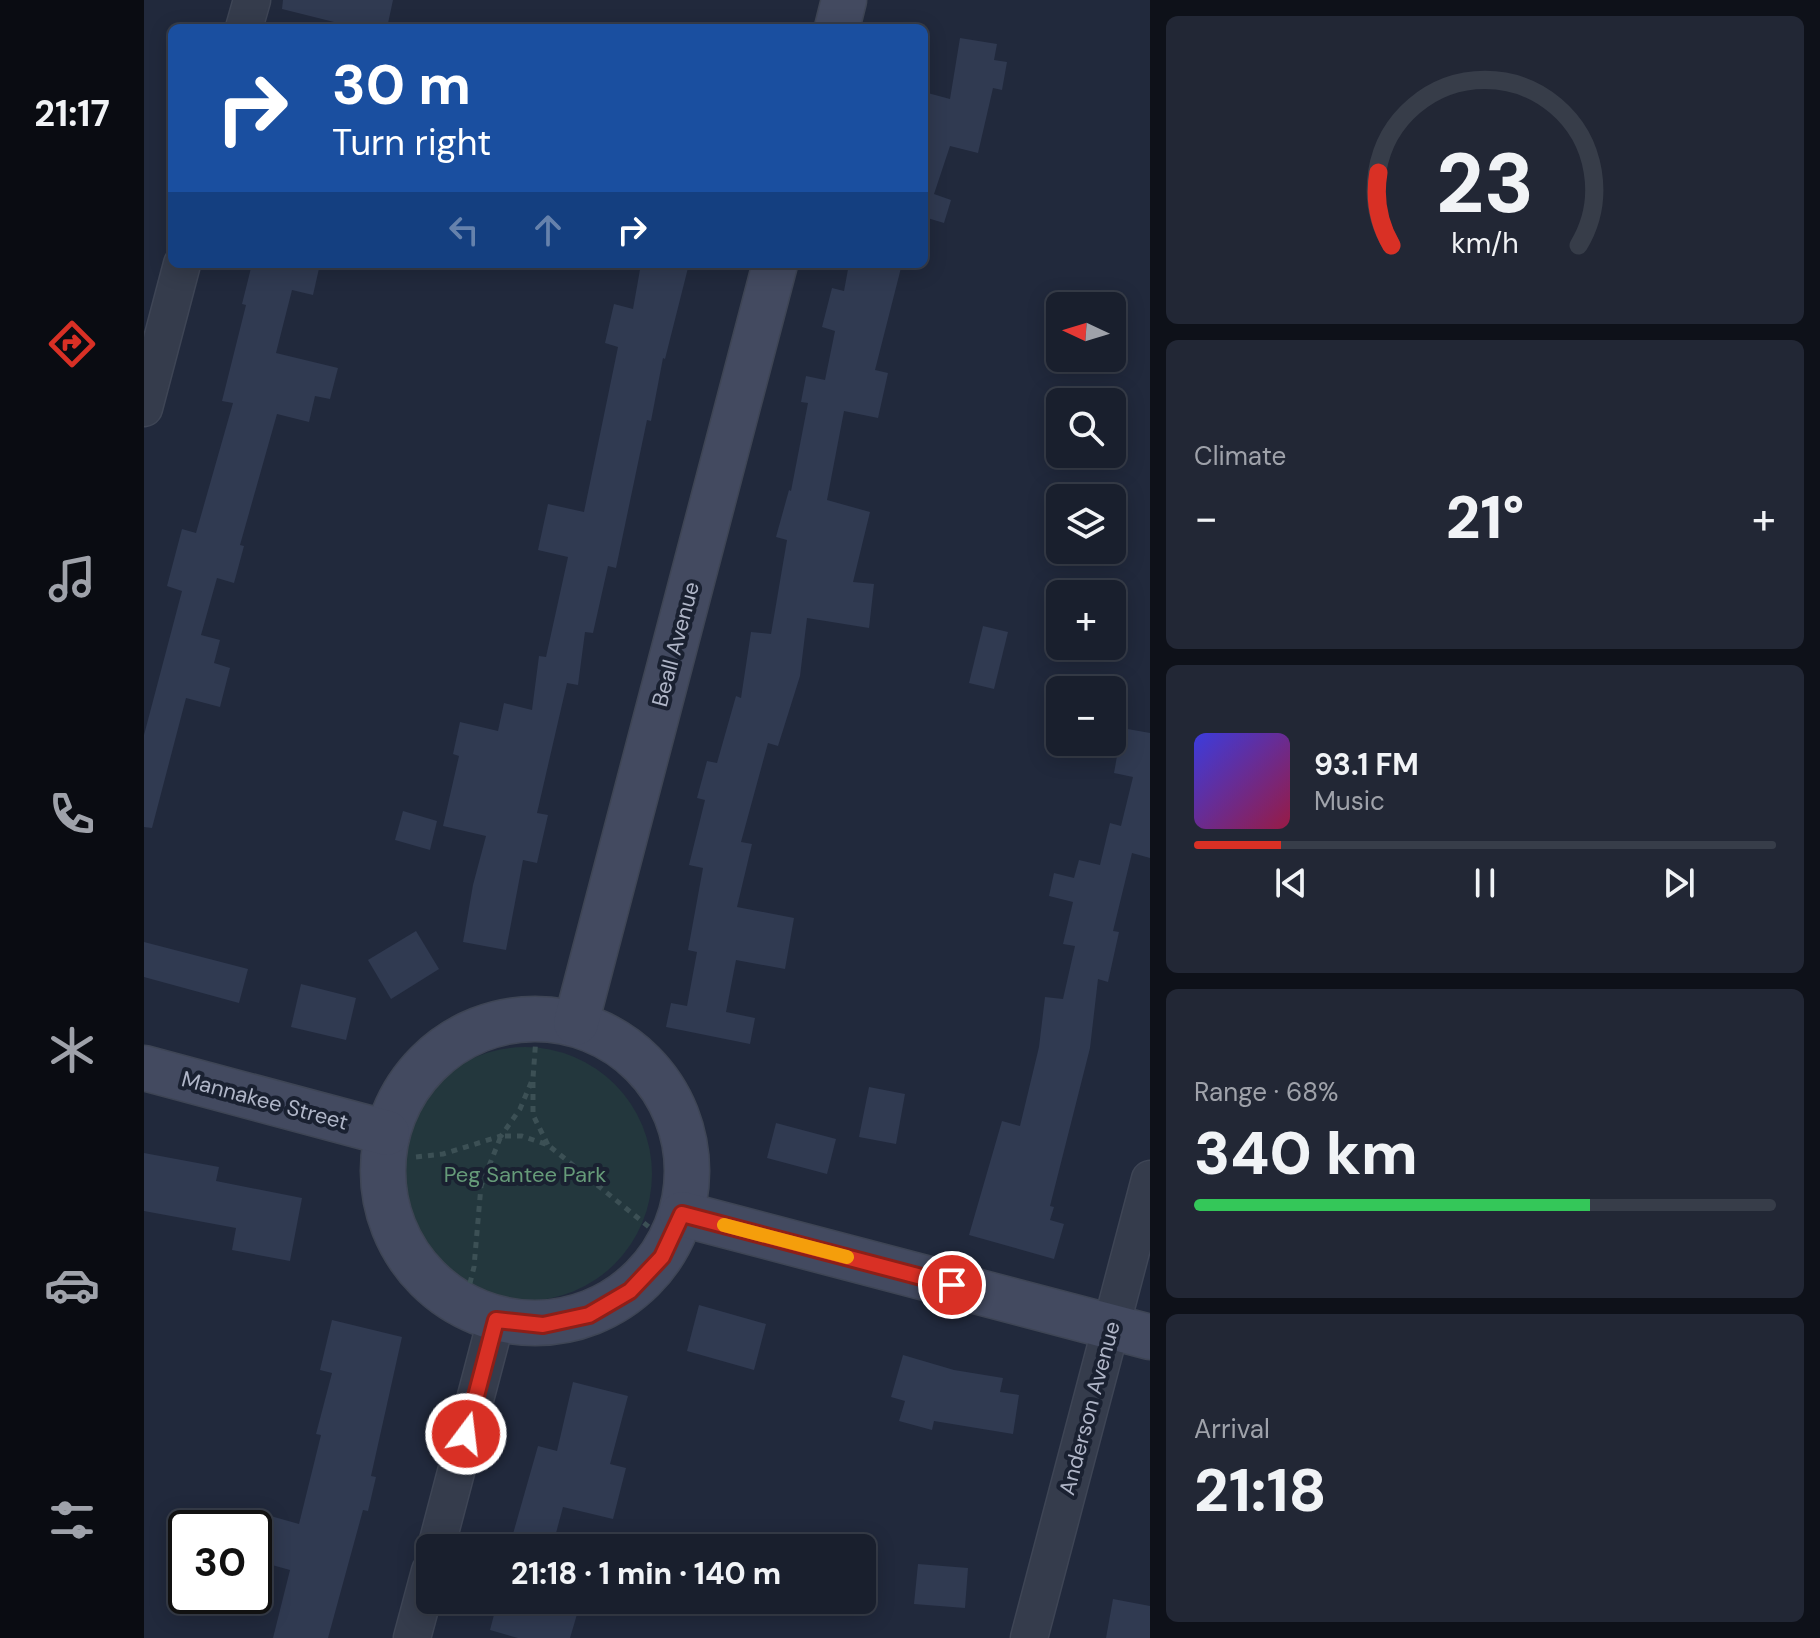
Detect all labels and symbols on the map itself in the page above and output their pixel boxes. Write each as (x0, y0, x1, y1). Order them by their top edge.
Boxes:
north arrow (1046, 292, 1126, 372)
street label: Beall Avenue (645, 578, 706, 710)
street label: Mannakee Street (178, 1064, 351, 1137)
park label: Peg Santee Park (444, 1160, 606, 1189)
pin (918, 1251, 986, 1319)
street label: Anderson Avenue (1052, 1318, 1127, 1498)
position arrow (424, 1392, 508, 1476)
speed limit sign: 30 (168, 1510, 272, 1614)

